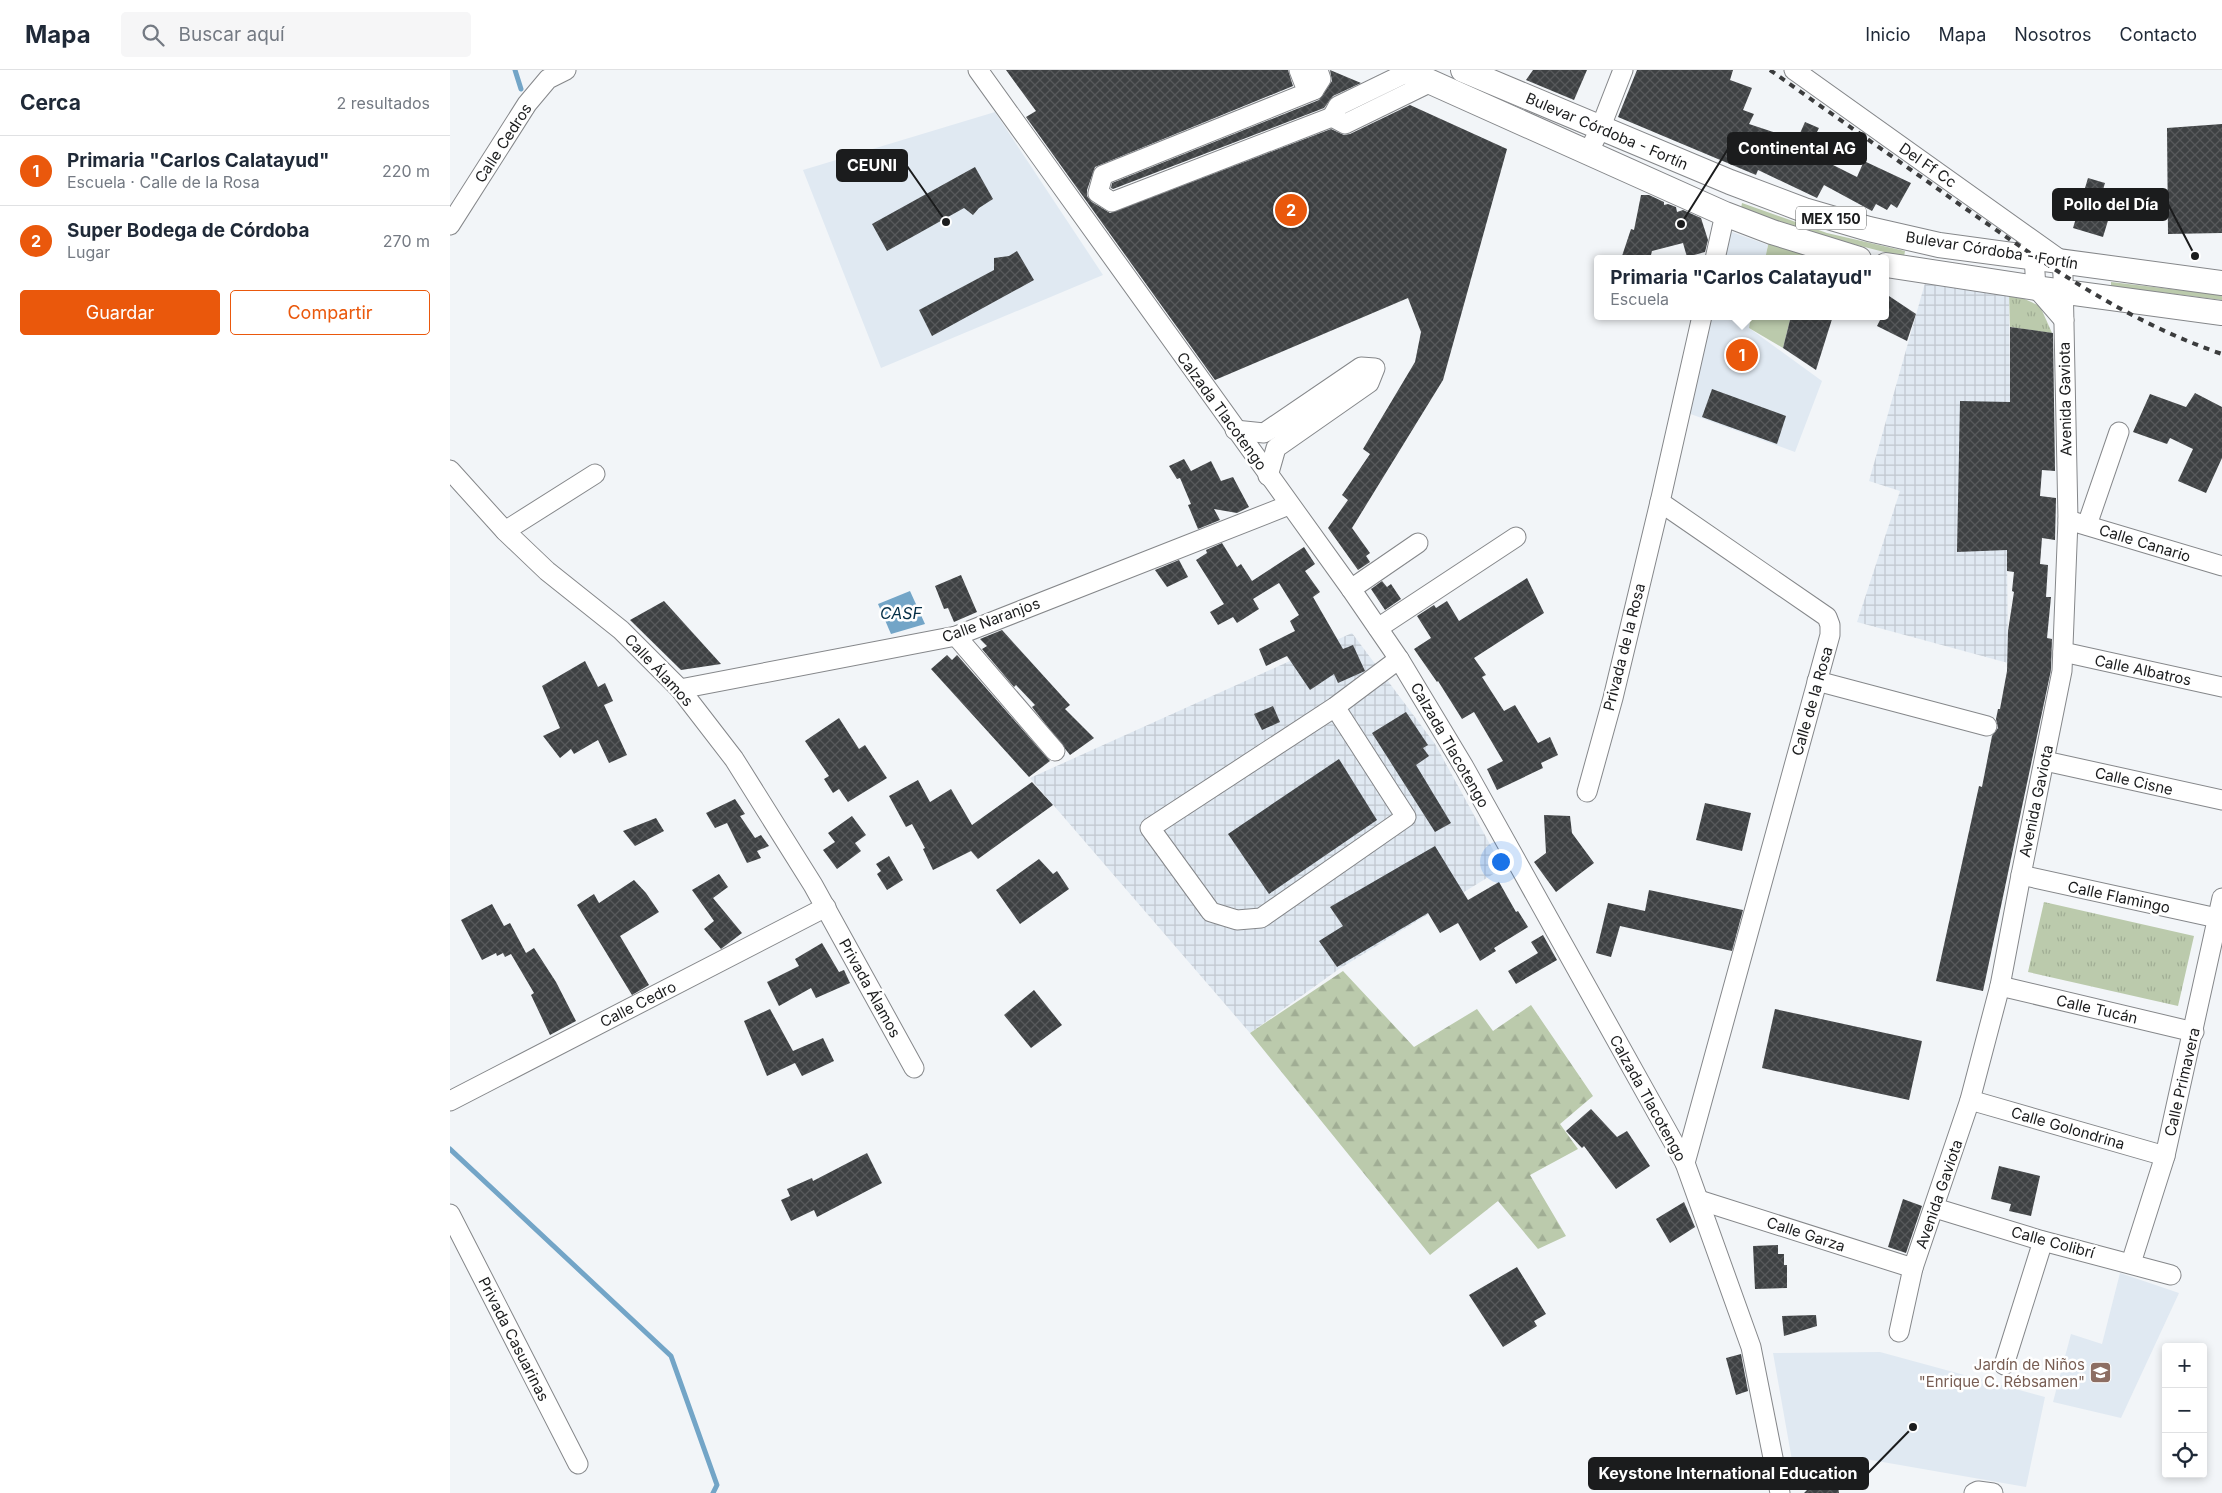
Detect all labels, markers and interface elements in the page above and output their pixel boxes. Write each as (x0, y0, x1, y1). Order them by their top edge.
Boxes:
search box (121, 12, 471, 57)
text: Mapa (25, 20, 91, 49)
icon: search (139, 21, 167, 49)
text: Buscar aquí (179, 23, 285, 46)
text: Inicio (1865, 24, 1911, 45)
text: Mapa (1939, 24, 1986, 45)
text: Nosotros (2014, 24, 2092, 45)
text: Contacto (2120, 24, 2197, 45)
street label: Bulevar Córdoba - Fortín (1523, 88, 1691, 174)
text: Cerca (20, 90, 81, 115)
text: 2 resultados (337, 93, 430, 113)
street label: Calle Cedros (470, 100, 536, 186)
callout: Continental AG (1728, 133, 1866, 164)
text: Continental AG (1738, 138, 1856, 158)
street label: Del Ff Cc (1896, 138, 1960, 192)
text: Primaria "Carlos Calatayud" (67, 149, 330, 172)
callout: CEUNI (837, 150, 907, 181)
text: CEUNI (847, 155, 897, 175)
text: 1 (33, 161, 39, 181)
text: 220 m (382, 161, 430, 181)
text: Escuela · Calle de la Rosa (67, 172, 260, 192)
callout: Pollo del Día (2053, 189, 2168, 220)
pin: 2 (1275, 191, 1307, 229)
text: Pollo del Día (2063, 194, 2159, 214)
road number: MEX 150 (1796, 206, 1866, 230)
text: Super Bodega de Córdoba (67, 219, 309, 242)
street label: Bulevar Córdoba - Fortín (1904, 227, 2080, 273)
text: 2 (31, 231, 41, 251)
text: 270 m (383, 231, 430, 251)
text: Lugar (67, 242, 110, 262)
popup (1594, 255, 1889, 320)
text: Primaria "Carlos Calatayud" (1610, 266, 1873, 289)
text: Escuela (1610, 289, 1669, 309)
button: Guardar (20, 290, 220, 335)
button: Compartir (230, 290, 430, 335)
pin: 1 (1726, 336, 1758, 374)
street label: Avenida Gaviota (2055, 342, 2075, 456)
street label: Calzada Tlacotengo (1173, 348, 1271, 474)
street label: Calle Canario (2097, 520, 2193, 566)
street label: Privada de la Rosa (1599, 581, 1649, 713)
street label: Calle Naranjos (939, 593, 1043, 647)
water label: CASF (880, 603, 923, 623)
street label: Calle Álamos (621, 630, 697, 710)
street label: Calle de la Rosa (1787, 644, 1837, 758)
street label: Calle Albatros (2093, 650, 2193, 690)
street label: Calzada Tlacotengo (1406, 679, 1494, 811)
street label: Avenida Gaviota (2015, 743, 2057, 859)
street label: Calle Cisne (2093, 763, 2175, 799)
your location (1488, 849, 1514, 875)
street label: Calle Flamingo (2066, 877, 2172, 917)
street label: Privada Álamos (835, 935, 905, 1041)
street label: Calle Cedro (597, 977, 679, 1031)
street label: Calle Tucán (2054, 990, 2140, 1028)
street label: Calle Primavera (2160, 1026, 2204, 1138)
street label: Calzada Tlacotengo (1605, 1032, 1691, 1164)
street label: Calle Golondrina (2009, 1103, 2127, 1153)
street label: Avenida Gaviota (1911, 1137, 1967, 1251)
street label: Calle Garza (1764, 1212, 1848, 1256)
street label: Calle Colibrí (2009, 1222, 2097, 1262)
street label: Privada Casuarinas (474, 1274, 554, 1404)
map controls (2162, 1343, 2207, 1478)
button: + (2162, 1343, 2207, 1388)
place label: Jardín de Niños "Enrique C. Rébsamen" (1919, 1355, 2085, 1391)
school or university icon: Jardín de Niños "Enrique C. Rébsamen" (2089, 1361, 2113, 1385)
button: − (2162, 1388, 2207, 1433)
button: locate (2162, 1433, 2207, 1478)
callout: Keystone International Education (1589, 1458, 1868, 1489)
text: Keystone International Education (1598, 1463, 1858, 1483)

